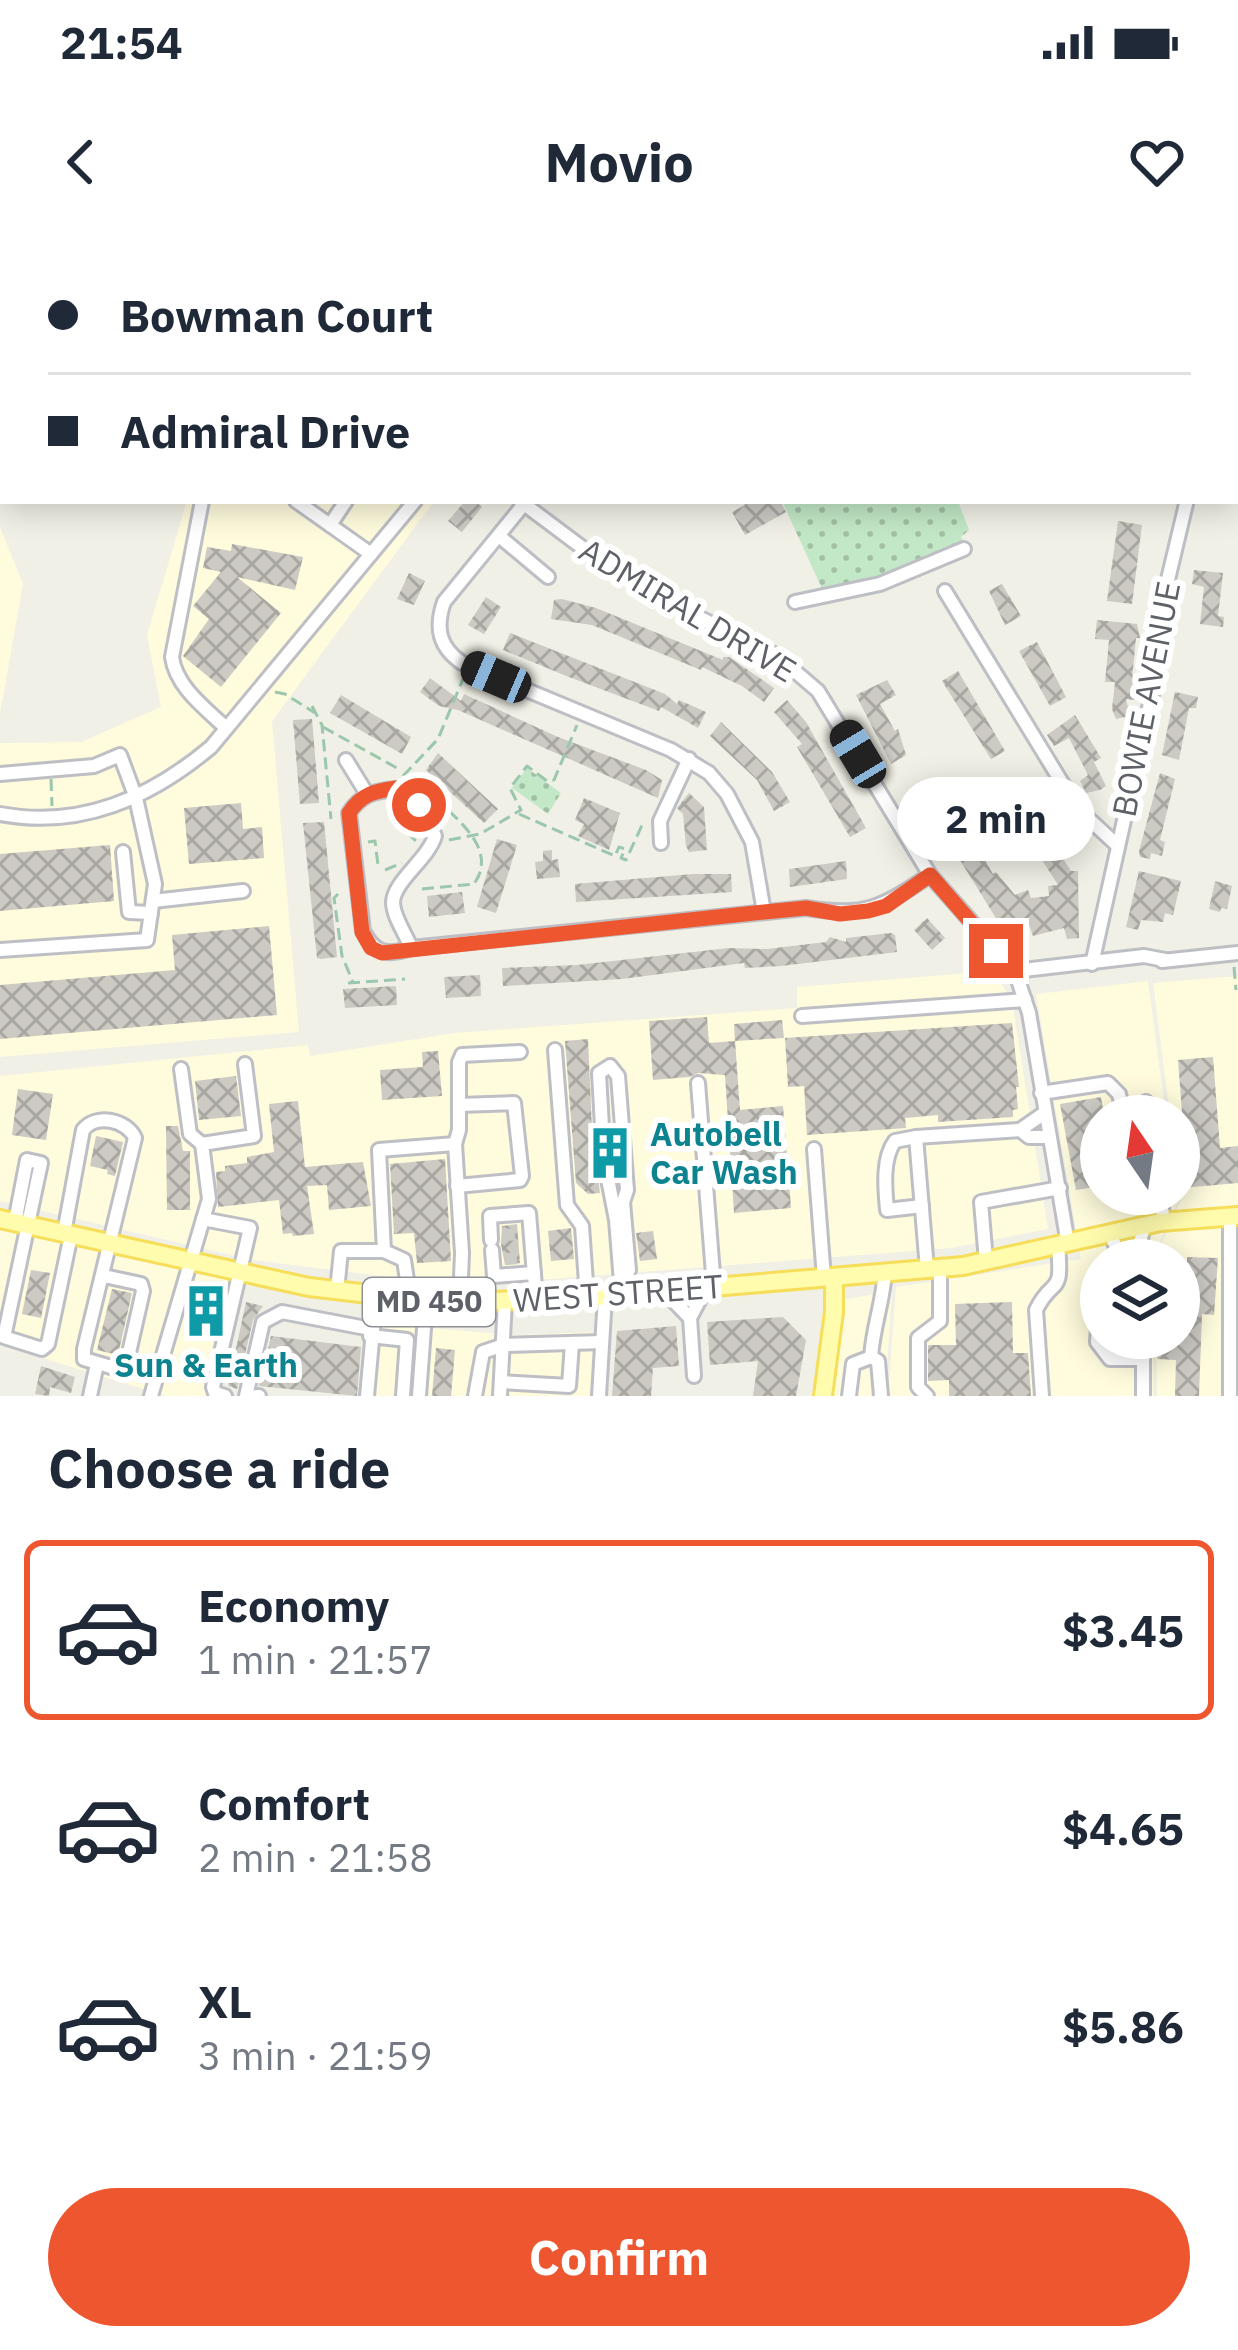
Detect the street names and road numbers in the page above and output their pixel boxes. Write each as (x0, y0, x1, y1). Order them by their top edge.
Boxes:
street label: ADMIRAL DRIVE (572, 528, 805, 691)
street label: BOWIE AVENUE (1102, 578, 1189, 820)
street label: WEST STREET (512, 1264, 724, 1321)
road number: MD 450 (363, 1278, 495, 1326)

